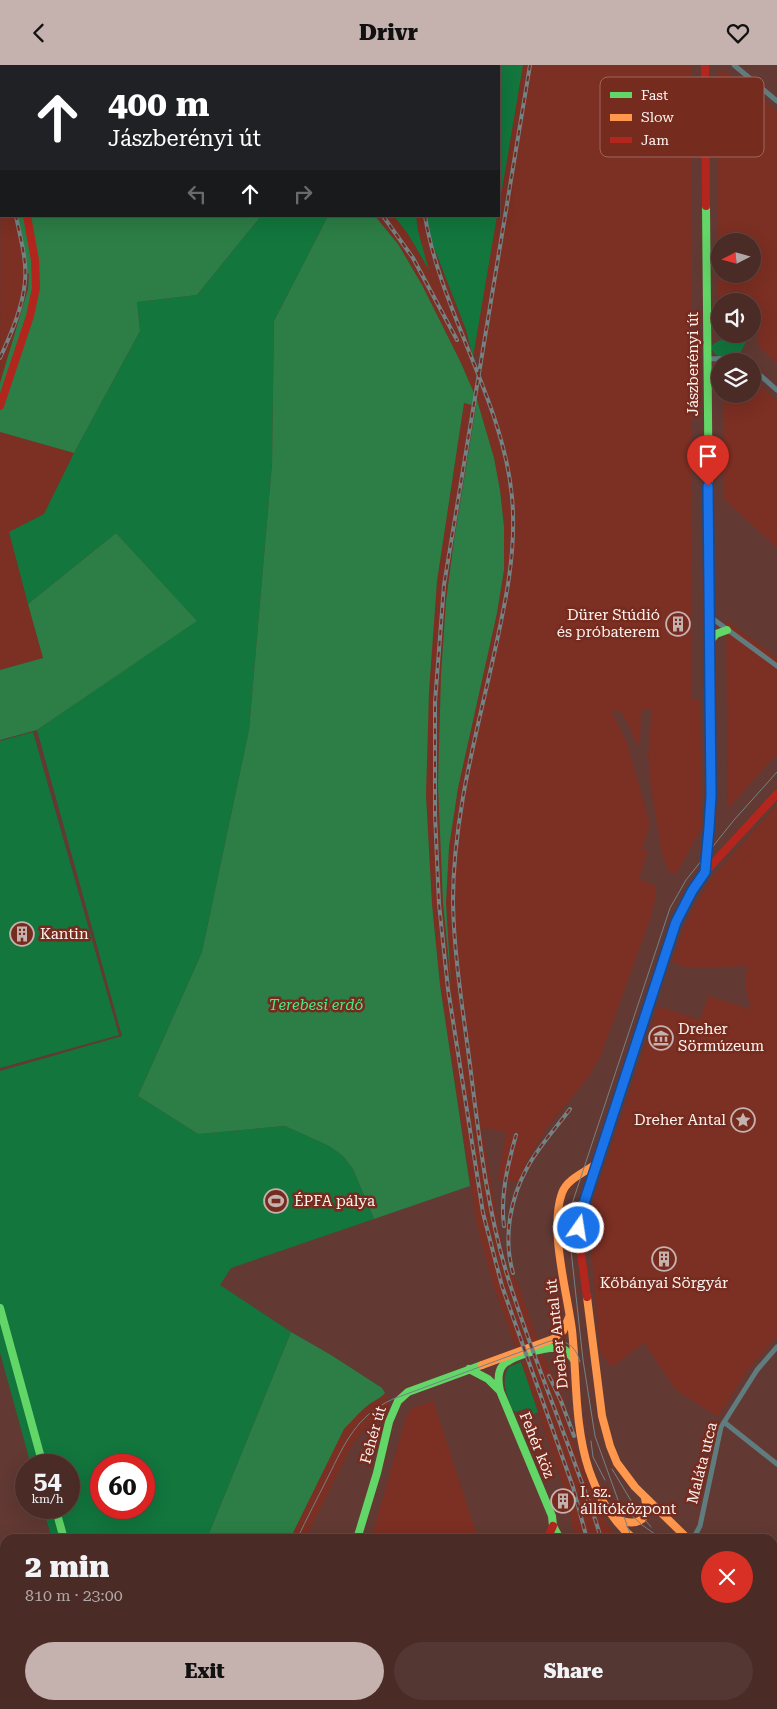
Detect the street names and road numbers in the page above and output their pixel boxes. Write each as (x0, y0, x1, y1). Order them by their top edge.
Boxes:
street label: Jászberényi út (684, 311, 702, 416)
street label: Dreher Antal út (542, 1278, 572, 1390)
street label: Fehér út (356, 1404, 390, 1466)
street label: Fehér köz (516, 1409, 558, 1481)
street label: Maláta utca (683, 1420, 721, 1506)

